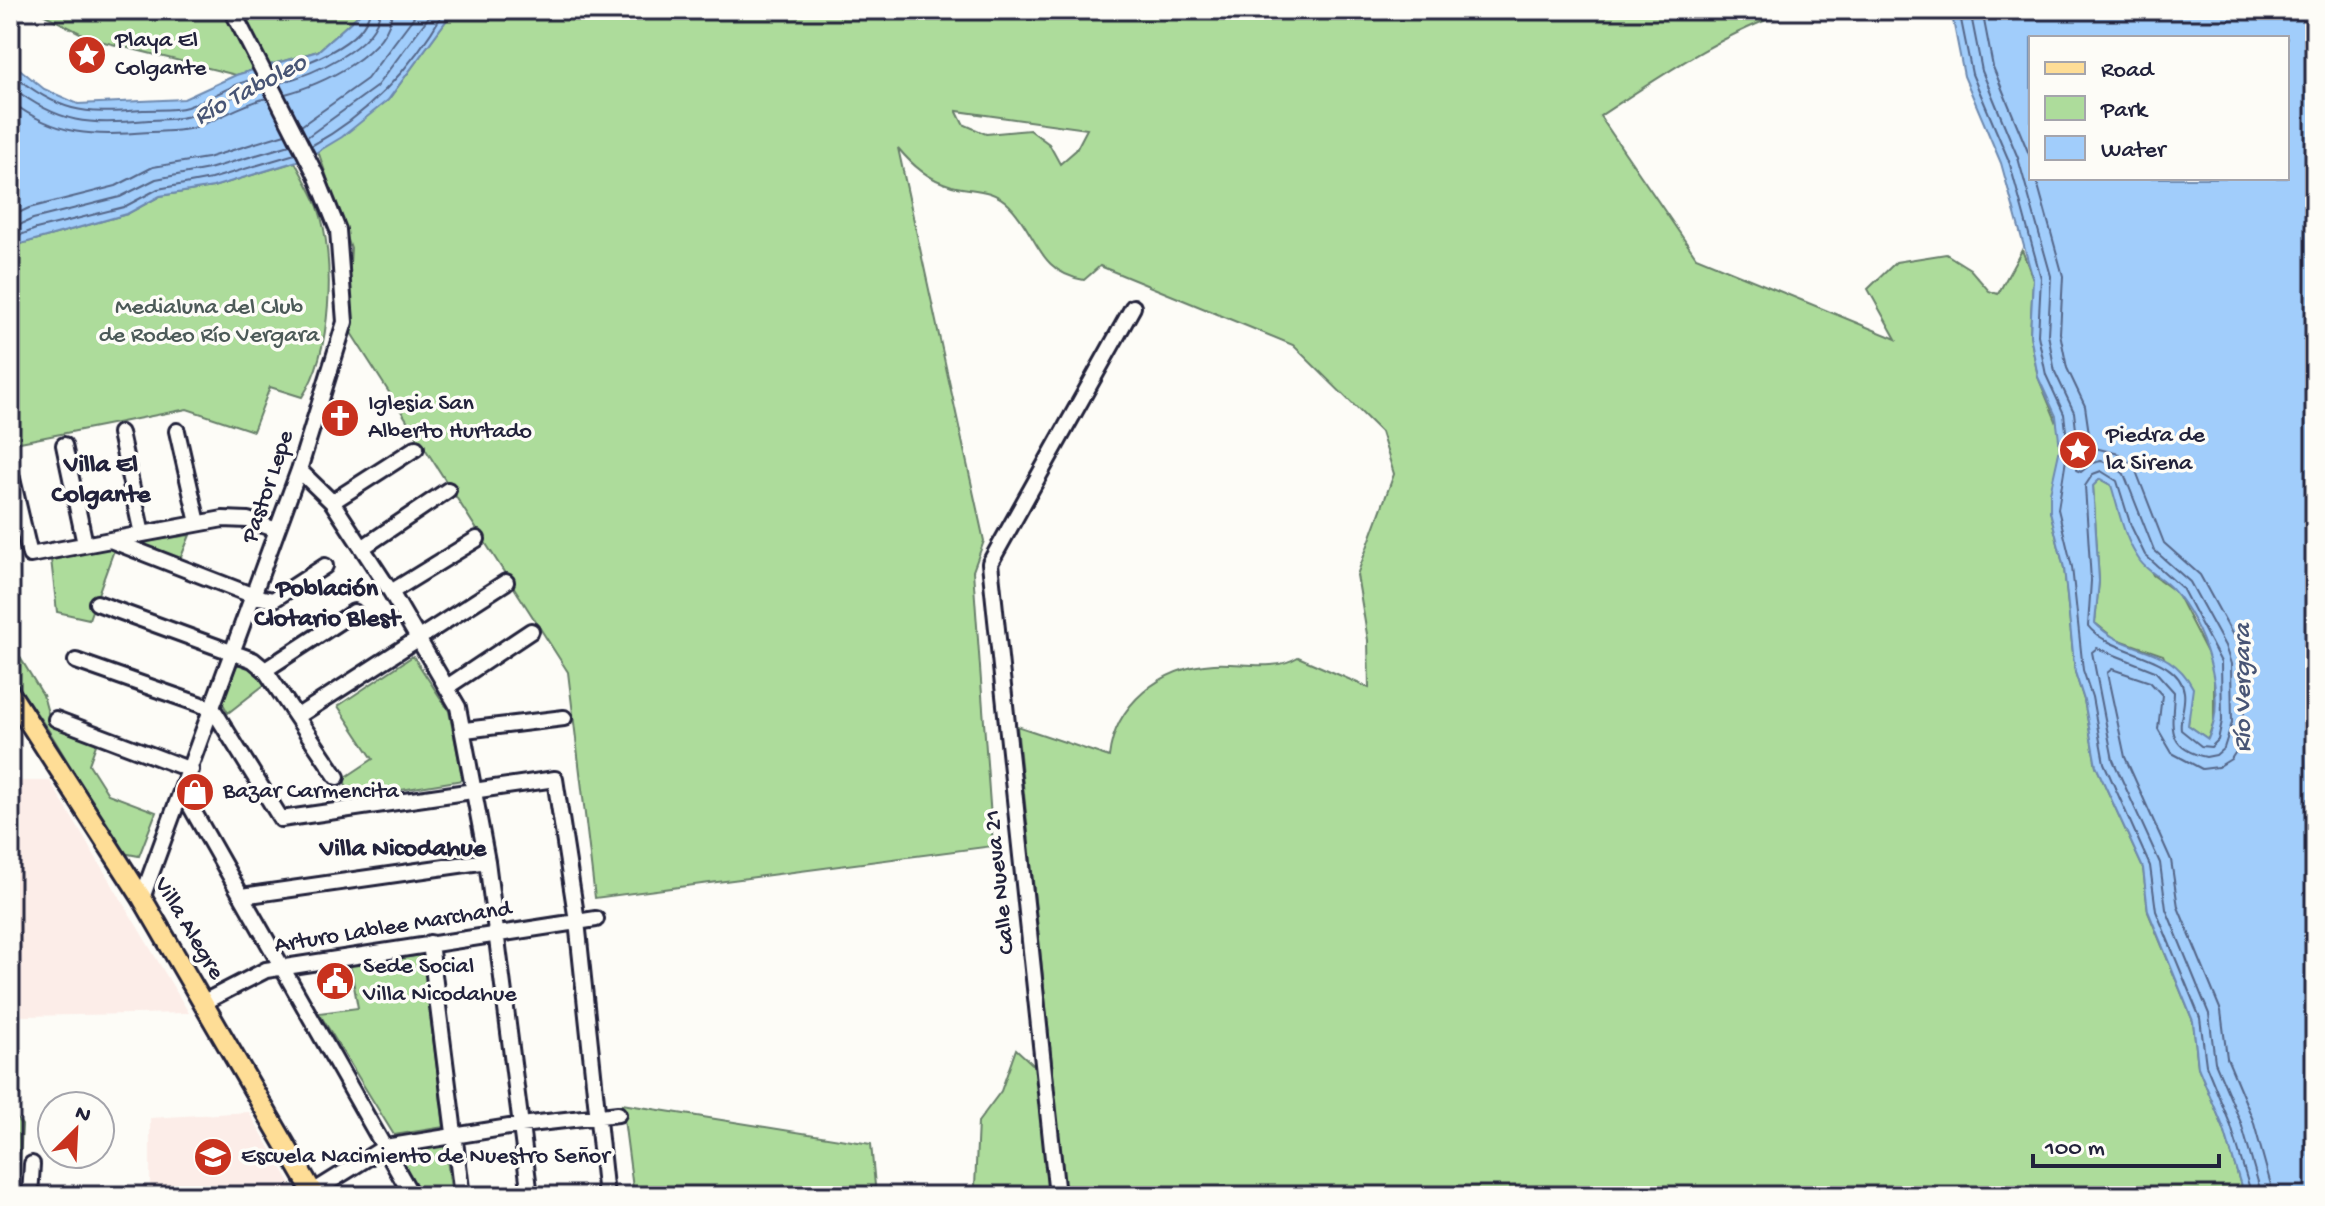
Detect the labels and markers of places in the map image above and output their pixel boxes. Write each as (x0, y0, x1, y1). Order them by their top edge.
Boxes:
place label: Playa El Colgante (114, 27, 207, 84)
place icon: Playa El Colgante (66, 34, 108, 76)
place label: Iglesia San Alberto Hurtado (368, 390, 532, 447)
church icon: Iglesia San Alberto Hurtado (319, 397, 361, 439)
place label: Piedra de la Sirena (2105, 422, 2205, 479)
place icon: Piedra de la Sirena (2057, 429, 2099, 471)
shop icon: Bazar Carmencita (174, 771, 216, 813)
place label: Bazar Carmencita (222, 778, 399, 807)
place label: Sede Social Villa Nicodahue (362, 953, 517, 1010)
public building icon: Sede Social Villa Nicodahue (314, 960, 356, 1002)
school or university icon: Escuela Nacimiento de Nuestro Señor (192, 1136, 234, 1178)
place label: Escuela Nacimiento de Nuestro Señor (241, 1143, 612, 1172)

